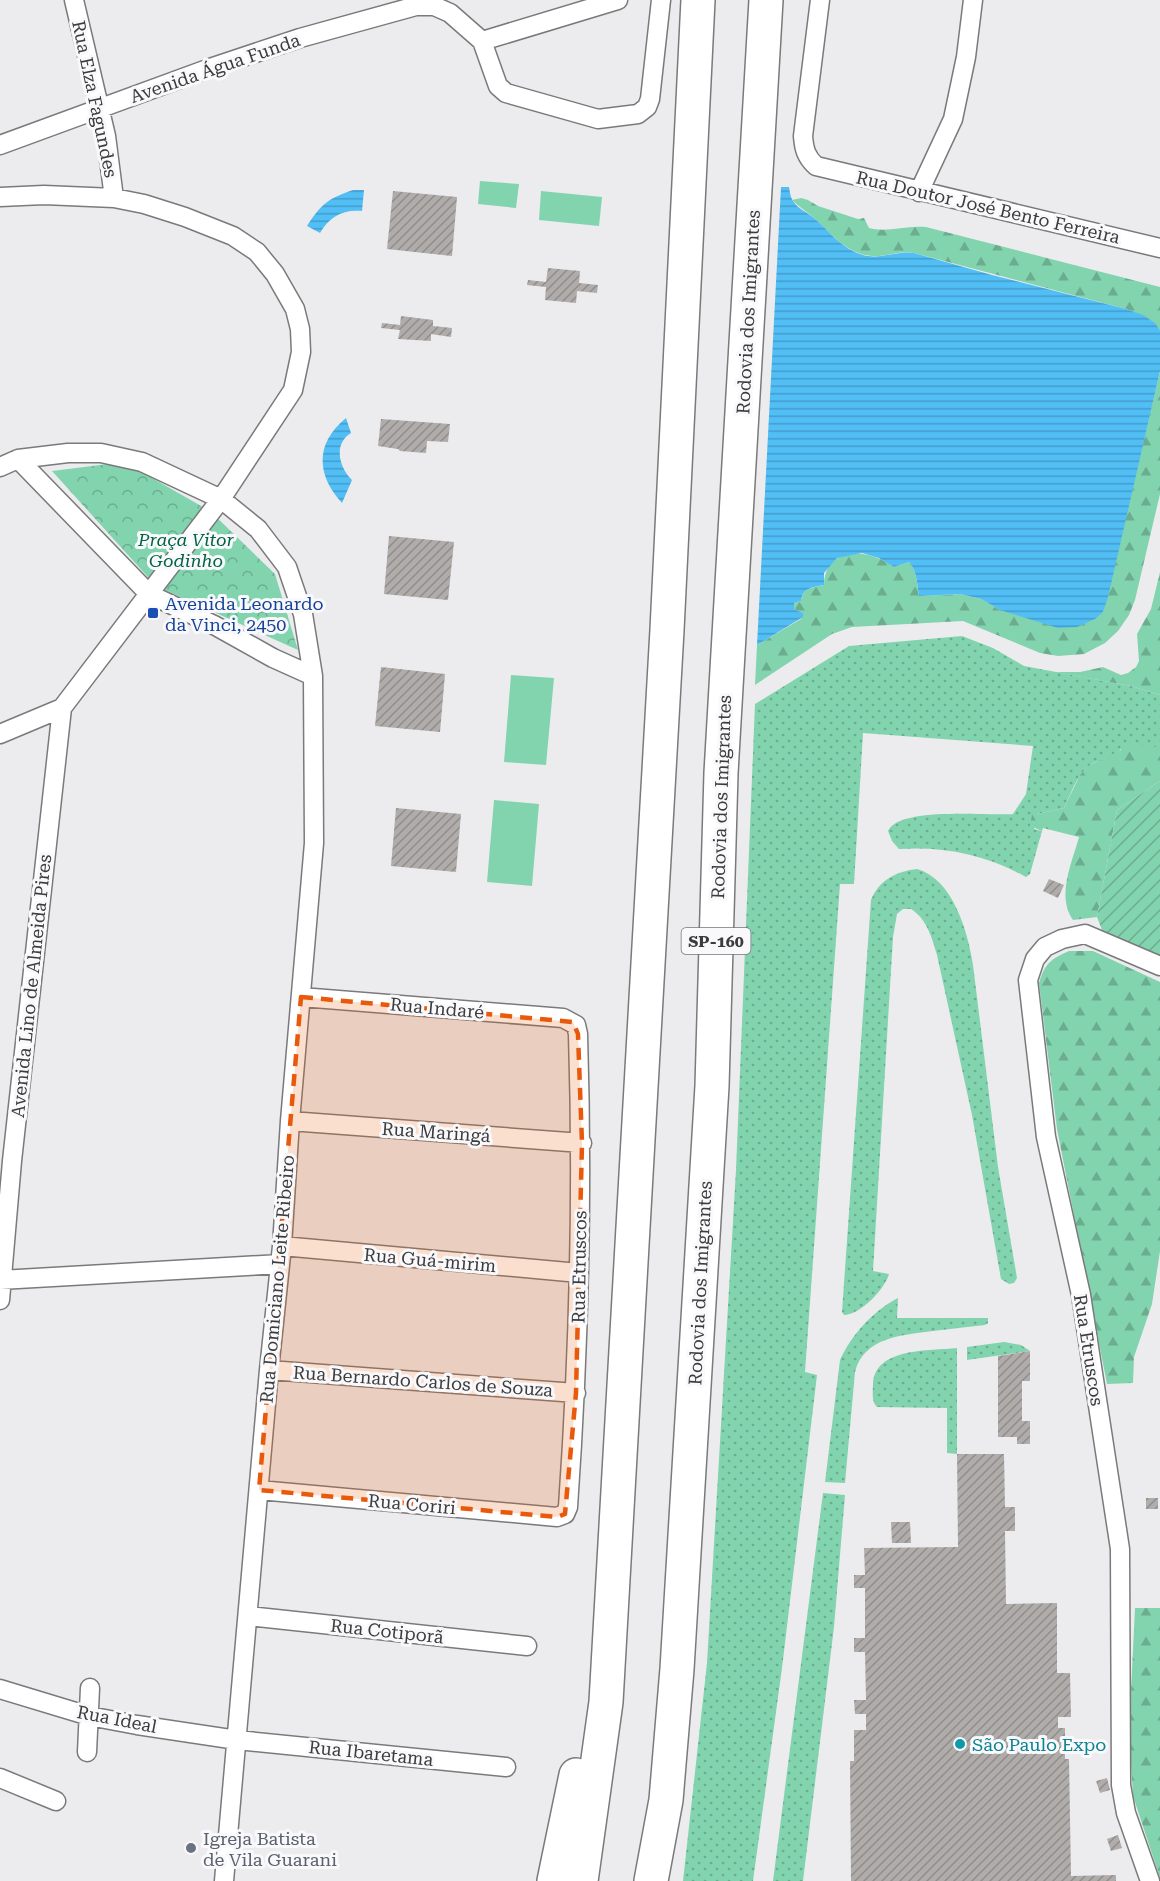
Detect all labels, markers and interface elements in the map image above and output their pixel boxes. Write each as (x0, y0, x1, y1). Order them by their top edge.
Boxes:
street label: Rua Elza Fagundes (68, 18, 122, 180)
street label: Avenida Água Funda (127, 29, 303, 107)
street label: Rua Doutor José Bento Ferreira (854, 166, 1122, 248)
street label: Rodovia dos Imigrantes (732, 209, 764, 415)
park label: Praça Vitor Godinho (137, 529, 235, 571)
place label: Avenida Leonardo da Vinci, 2450 (165, 593, 324, 635)
marker: Avenida Leonardo da Vinci, 2450 (146, 606, 160, 620)
street label: Rodovia dos Imigrantes (707, 695, 735, 899)
street label: Avenida Lino de Almeida Pires (7, 853, 55, 1119)
road number: SP-160 (682, 928, 750, 954)
street label: Rua Indaré (389, 993, 485, 1023)
street label: Rua Maringá (381, 1118, 491, 1146)
street label: Rua Domiciano Leite Ribeiro (256, 1154, 298, 1404)
street label: Rodovia dos Imigrantes (684, 1180, 716, 1386)
street label: Rua Etruscos (568, 1210, 590, 1324)
street label: Rua Guá-mirim (363, 1244, 497, 1276)
street label: Rua Etruscos (1070, 1293, 1108, 1407)
street label: Rua Bernardo Carlos de Souza (292, 1361, 554, 1401)
street label: Rua Coriri (367, 1490, 457, 1518)
street label: Rua Cotiporã (329, 1615, 445, 1647)
street label: Rua Ideal (75, 1701, 159, 1737)
place label: São Paulo Expo (972, 1734, 1106, 1755)
street label: Rua Ibaretama (308, 1736, 435, 1770)
marker: São Paulo Expo (953, 1737, 967, 1751)
place label: Igreja Batista de Vila Guarani (203, 1828, 337, 1870)
marker: Igreja Batista de Vila Guarani (184, 1841, 198, 1855)

